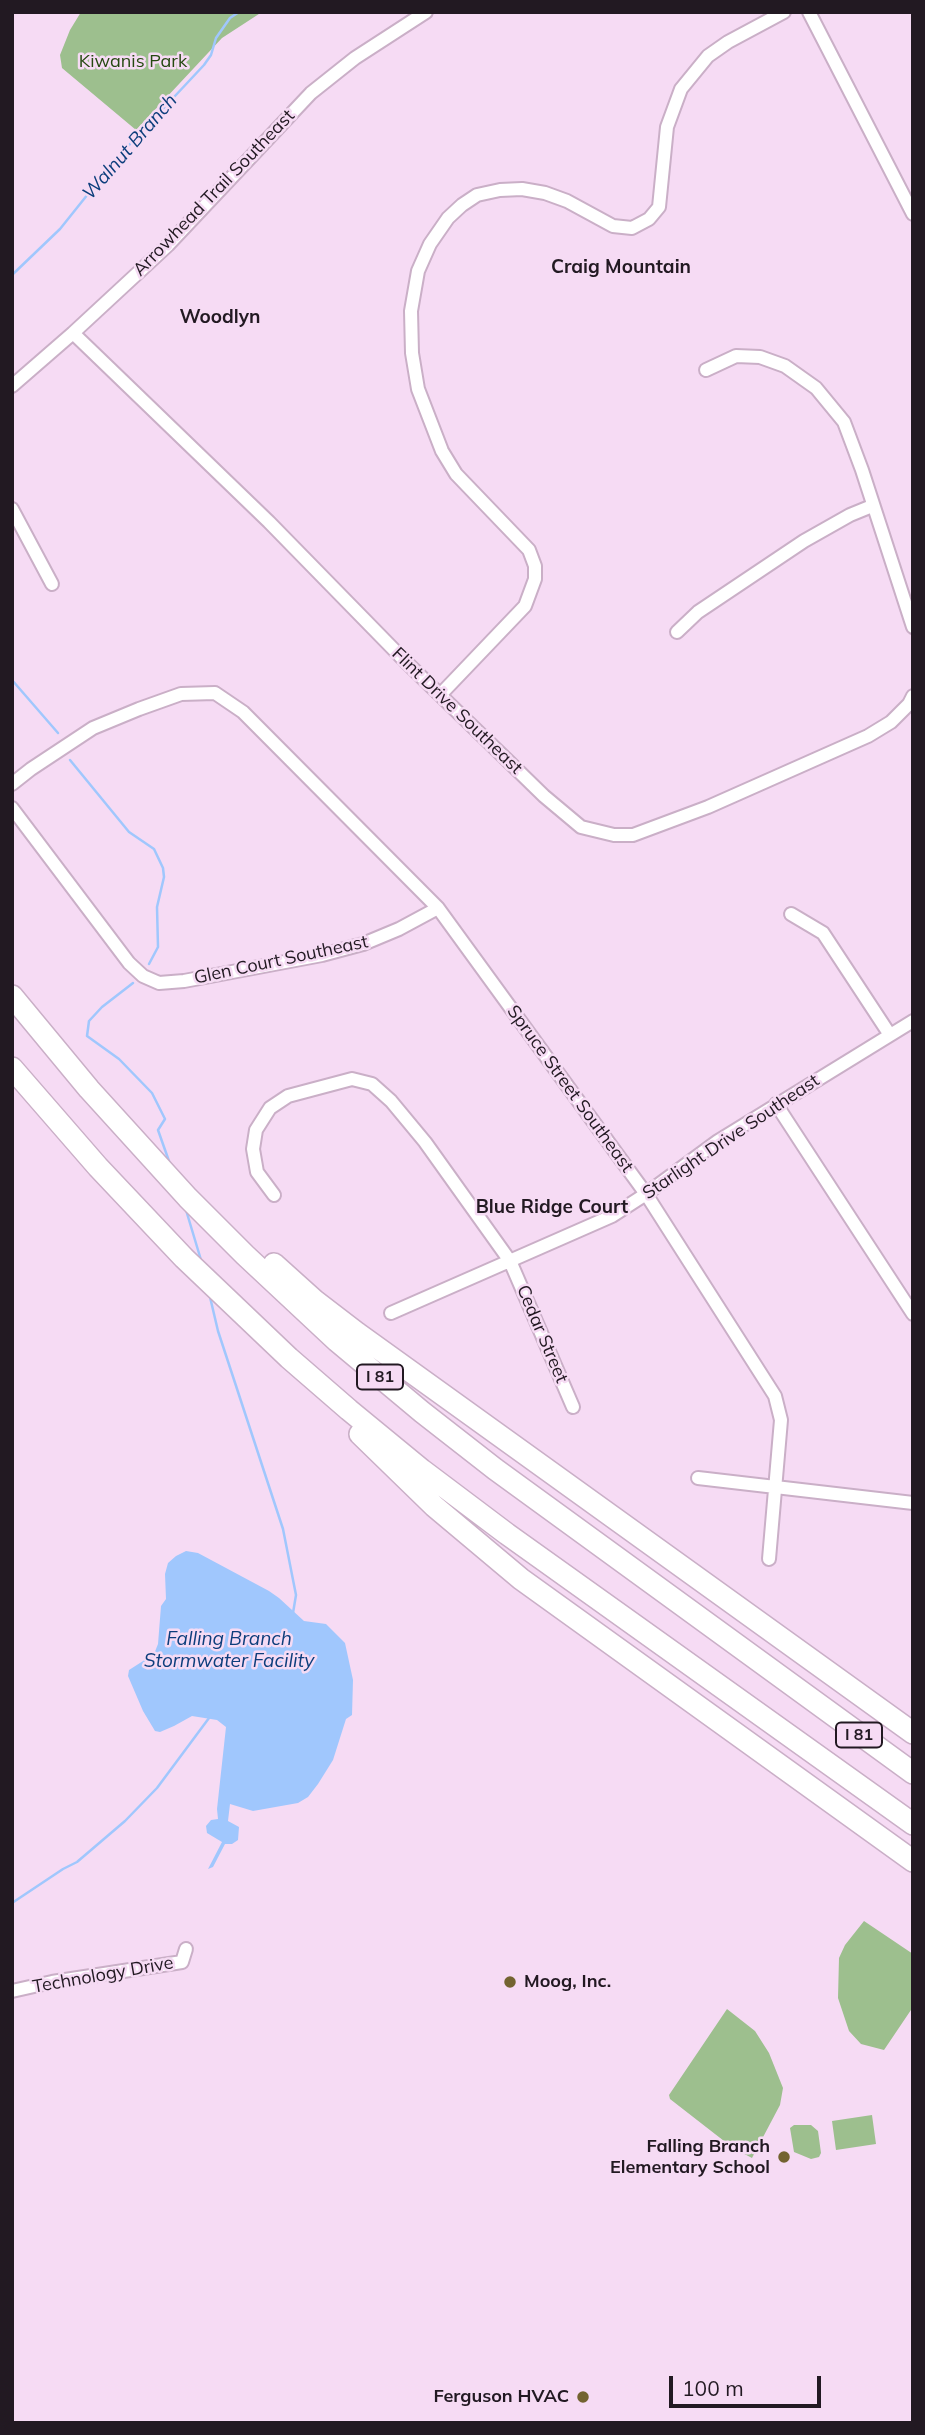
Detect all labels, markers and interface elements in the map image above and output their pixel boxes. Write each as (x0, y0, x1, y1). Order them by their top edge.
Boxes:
park label: Kiwanis Park (79, 51, 187, 73)
water label: Walnut Branch (78, 90, 182, 204)
street label: Arrowhead Trail Southeast (129, 105, 299, 281)
district label: Craig Mountain (551, 256, 691, 278)
district label: Woodlyn (179, 306, 261, 328)
street label: Flint Drive Southeast (387, 643, 527, 779)
street label: Glen Court Southeast (192, 931, 370, 989)
street label: Spruce Street Southeast (502, 1001, 638, 1177)
street label: Starlight Drive Southeast (639, 1070, 823, 1204)
district label: Blue Ridge Court (476, 1196, 628, 1218)
street label: Cedar Street (512, 1282, 572, 1386)
road number: I 81 (357, 1364, 403, 1390)
water label: Falling Branch Stormwater Facility (144, 1628, 314, 1672)
road number: I 81 (836, 1722, 882, 1748)
street label: Technology Drive (31, 1952, 175, 1998)
place label: Moog, Inc. (524, 1971, 611, 1993)
marker: Moog, Inc. (502, 1974, 518, 1990)
place label: Falling Branch Elementary School (610, 2136, 770, 2178)
marker: Falling Branch Elementary School (776, 2149, 792, 2165)
scale bar (673, 2362, 825, 2406)
text: 100 m (682, 2375, 744, 2401)
place label: Ferguson HVAC (433, 2386, 569, 2408)
marker: Ferguson HVAC (575, 2389, 591, 2405)

